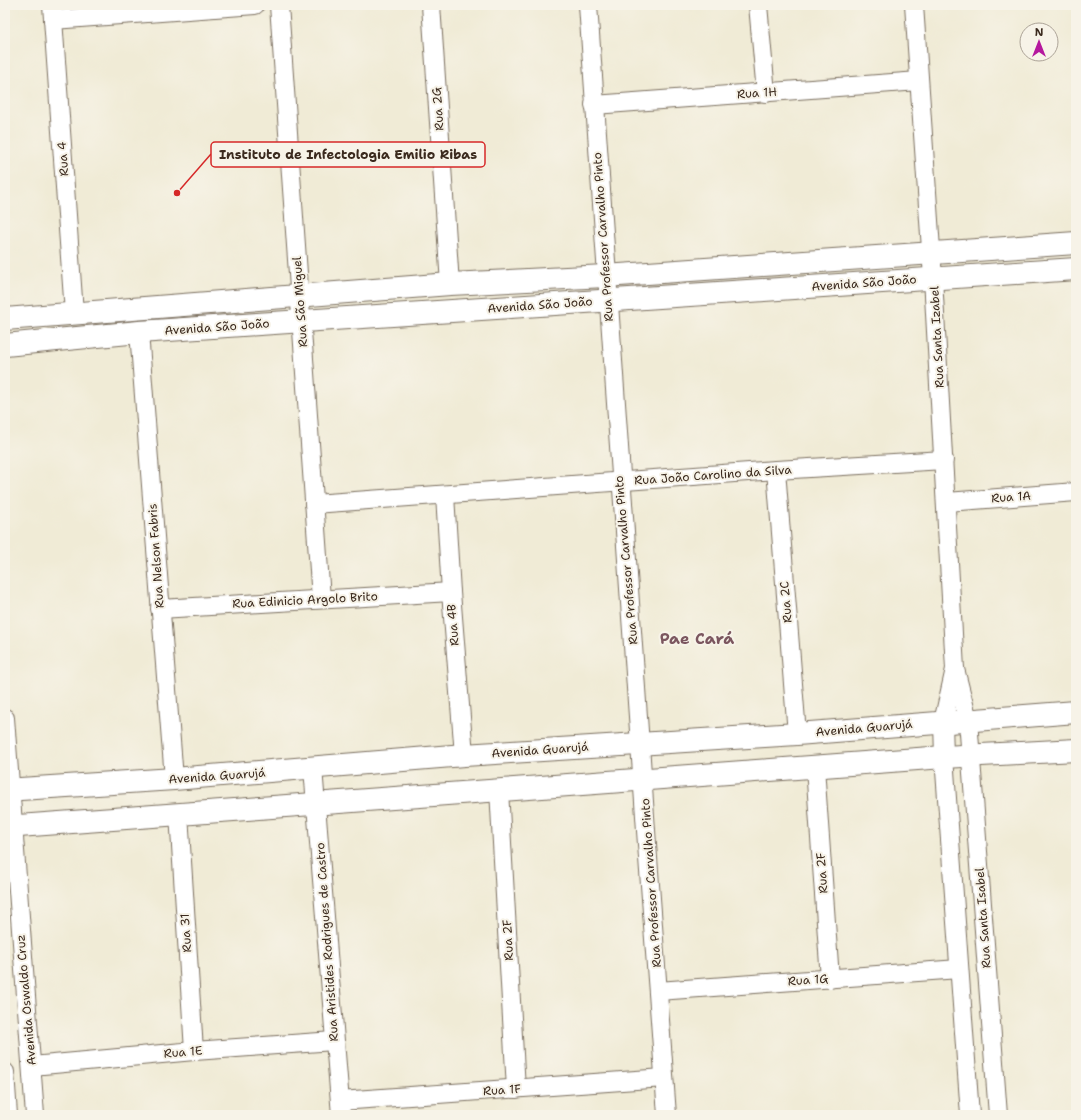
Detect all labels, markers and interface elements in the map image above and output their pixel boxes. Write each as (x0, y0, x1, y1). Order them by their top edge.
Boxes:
north arrow (1019, 22, 1059, 62)
text: N (1035, 25, 1044, 40)
street label: Rua 1H (736, 84, 778, 102)
street label: Rua 2G (429, 87, 447, 131)
street label: Rua 4 (54, 141, 72, 177)
callout: Instituto de Infectologia Emilio Ribas (211, 142, 485, 167)
text: Instituto de Infectologia Emilio Ribas (219, 146, 477, 163)
street label: Rua Professor Carvalho Pinto (589, 152, 617, 322)
street label: Rua São Miguel (289, 256, 311, 348)
street label: Avenida São João (811, 271, 917, 295)
street label: Rua Santa Izabel (926, 285, 948, 388)
street label: Avenida São João (487, 293, 593, 317)
street label: Avenida São João (164, 315, 270, 339)
street label: Rua João Carolino da Silva (634, 461, 793, 488)
street label: Rua Professor Carvalho Pinto (611, 475, 641, 645)
street label: Rua 1A (991, 488, 1032, 506)
street label: Rua Nelson Fabris (144, 503, 168, 609)
street label: Rua 2C (776, 580, 796, 624)
street label: Rua Edinicio Argolo Brito (232, 588, 378, 612)
street label: Rua 4B (443, 603, 463, 647)
district label: Pae Cará (660, 628, 734, 649)
street label: Avenida Guarujá (815, 716, 914, 740)
street label: Avenida Guarujá (491, 739, 590, 761)
street label: Avenida Guarujá (168, 765, 267, 787)
street label: Rua Professor Carvalho Pinto (637, 798, 665, 968)
street label: Rua Aristides Rodrigues de Castro (312, 842, 342, 1042)
street label: Rua 2F (813, 852, 831, 894)
street label: Rua Santa Isabel (971, 867, 995, 969)
street label: Rua 31 (177, 913, 195, 953)
street label: Rua 2F (499, 919, 517, 961)
street label: Avenida Oswaldo Cruz (12, 934, 40, 1066)
street label: Rua 1G (787, 971, 829, 989)
street label: Rua 1E (163, 1042, 203, 1062)
street label: Rua 1F (482, 1081, 522, 1099)

